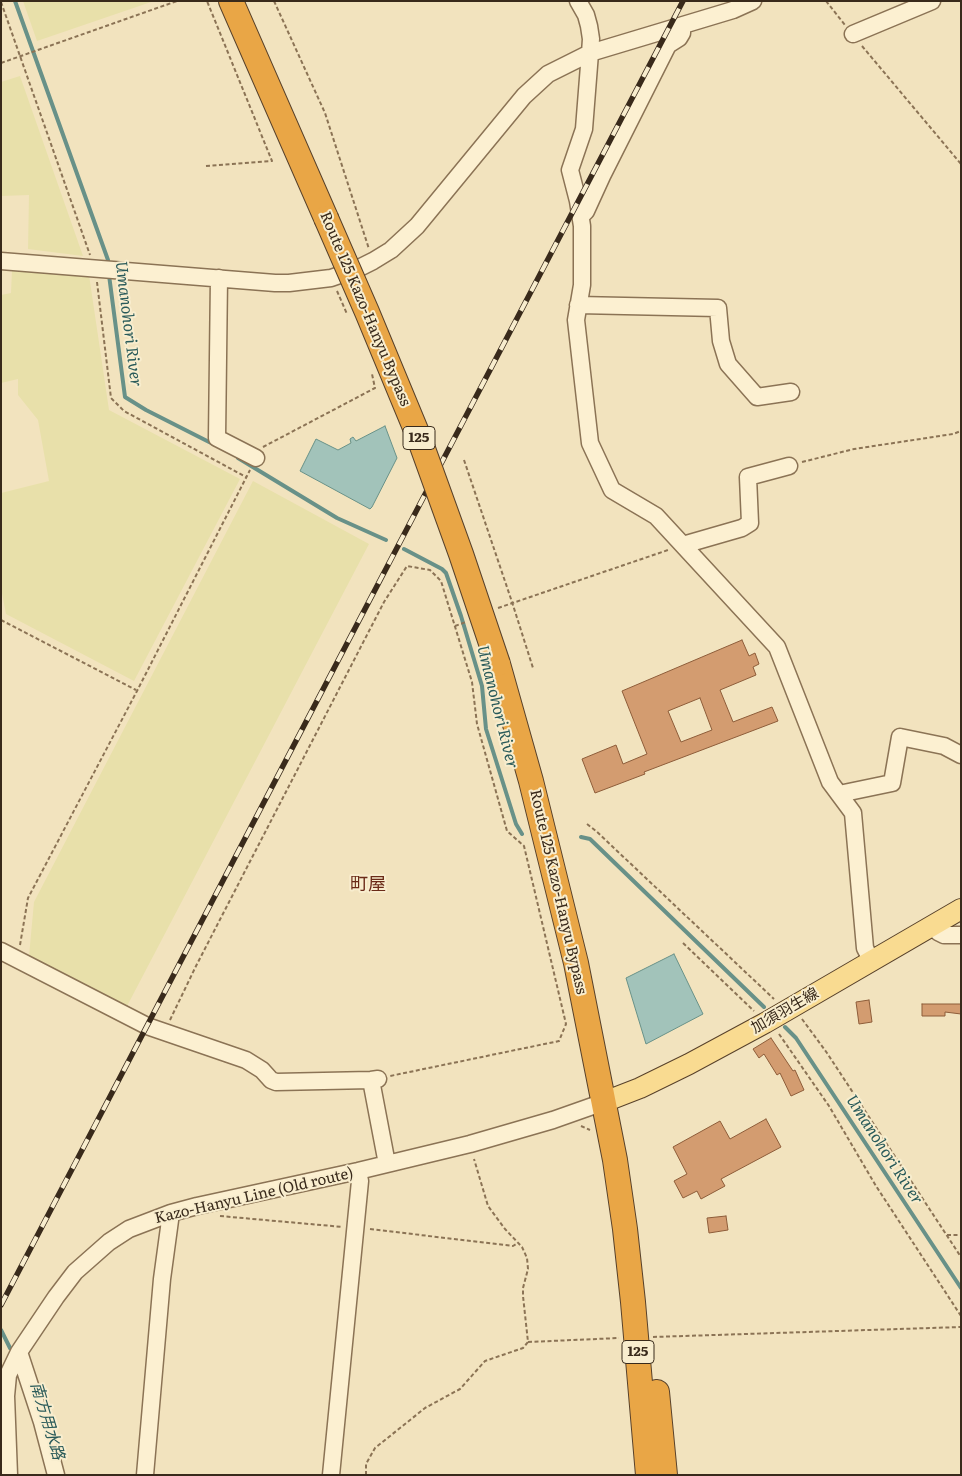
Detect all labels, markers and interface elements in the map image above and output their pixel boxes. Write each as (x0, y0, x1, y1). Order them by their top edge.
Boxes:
street label: Route 125 Kazo-Hanyu Bypass (316, 209, 414, 409)
water label: Umanohori River (111, 260, 145, 388)
road number: 125 (403, 426, 435, 449)
water label: Umanohori River (472, 643, 522, 771)
street label: Route 125 Kazo-Hanyu Bypass (526, 788, 590, 996)
district label: 町屋 (350, 874, 386, 896)
street label: 加須羽生線 (748, 984, 822, 1038)
water label: Umanohori River (842, 1092, 926, 1208)
street label: Kazo-Hanyu Line (Old route) (153, 1164, 355, 1228)
road number: 125 (622, 1340, 654, 1364)
water label: 南方用水路 (26, 1380, 68, 1462)

